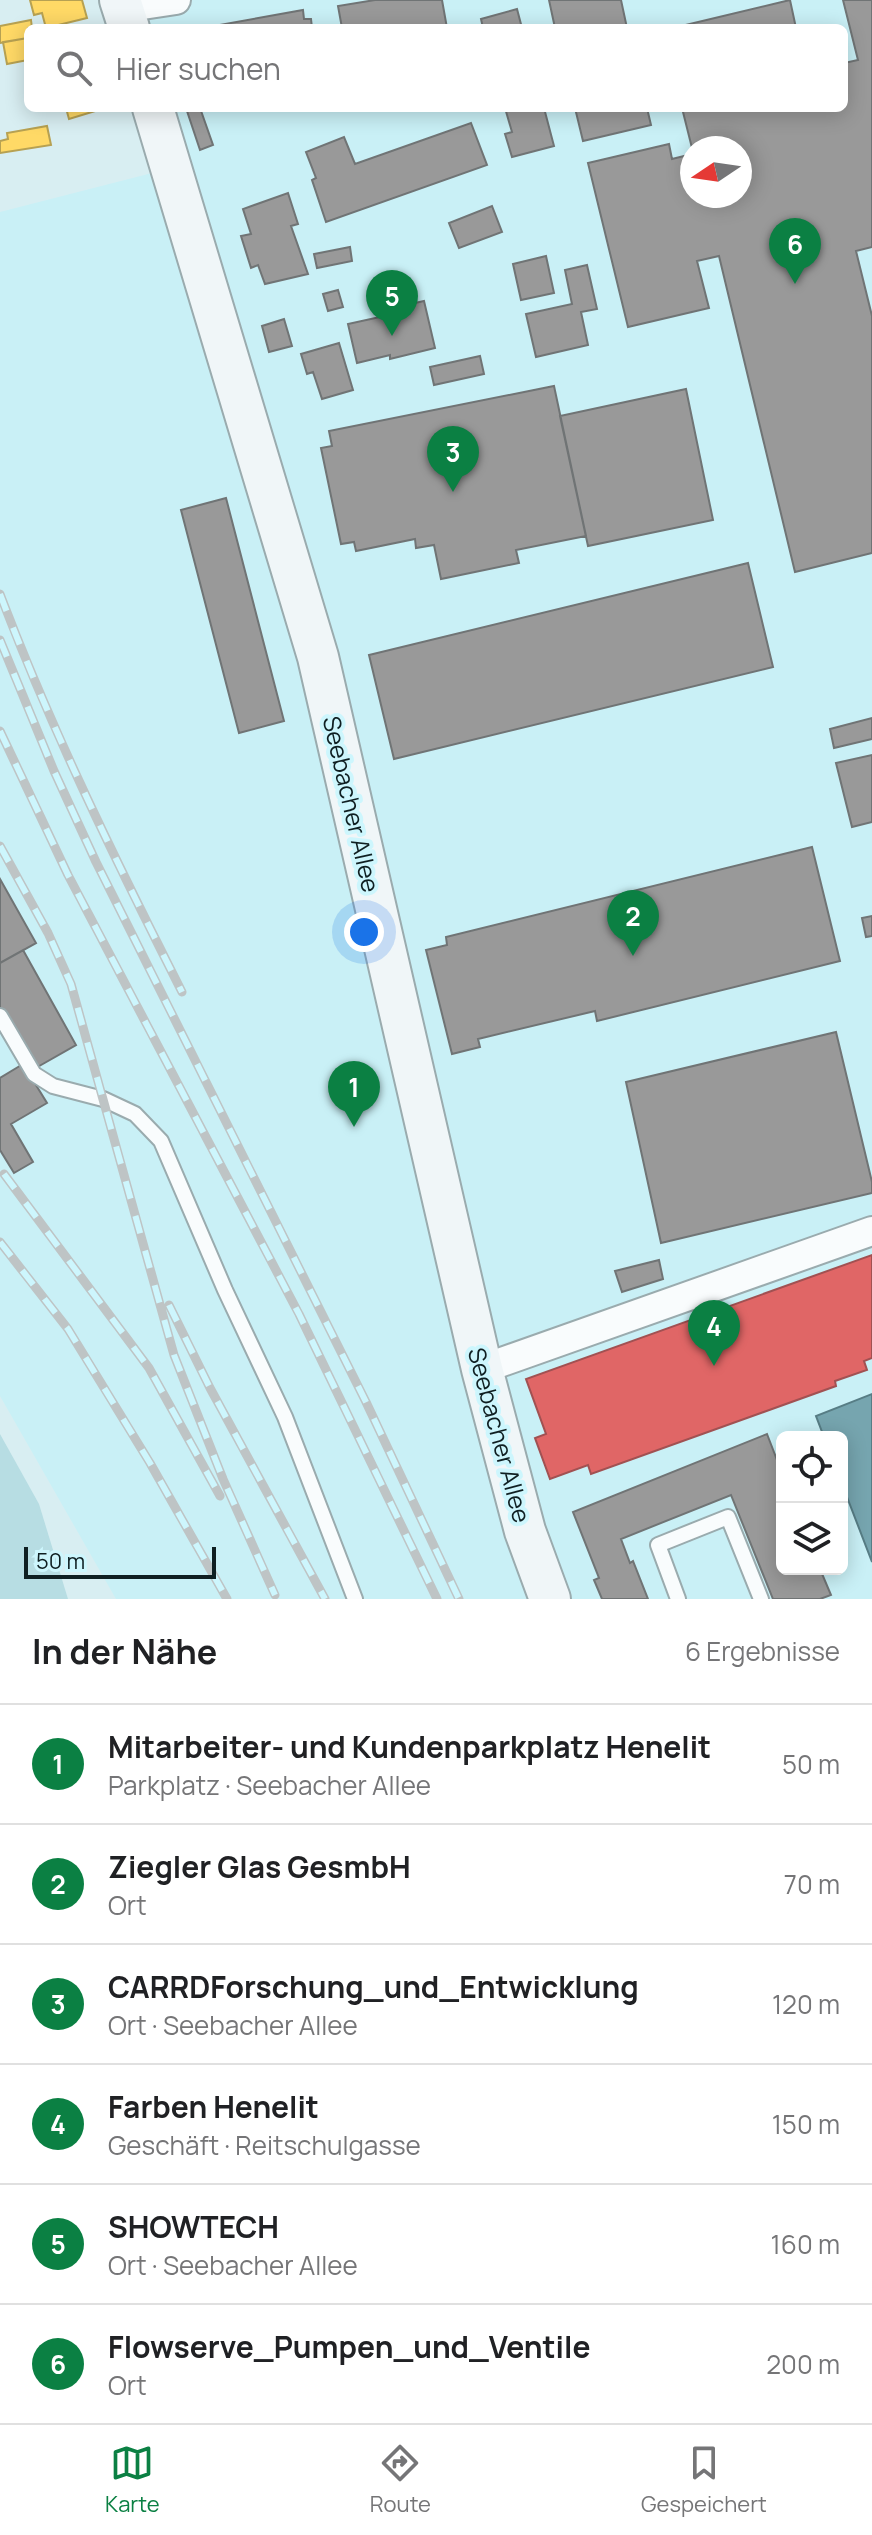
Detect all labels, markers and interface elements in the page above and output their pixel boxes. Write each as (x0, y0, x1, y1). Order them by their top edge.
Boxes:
search box (24, 24, 848, 112)
icon: search (52, 46, 96, 90)
text: Hier suchen (116, 48, 281, 89)
north arrow (680, 136, 752, 208)
pin: 6 (769, 218, 821, 284)
pin: 5 (366, 270, 418, 336)
pin: 3 (427, 426, 479, 492)
street label: Seebacher Allee (316, 713, 388, 895)
pin: 2 (607, 890, 659, 956)
your location (344, 912, 384, 952)
pin: 1 (328, 1061, 380, 1127)
pin: 4 (688, 1300, 740, 1366)
street label: Seebacher Allee (461, 1344, 539, 1526)
map controls (776, 1431, 848, 1575)
button: locate (776, 1431, 848, 1503)
button: layers (776, 1503, 848, 1575)
scale bar (24, 1543, 216, 1579)
text: 50 m (36, 1546, 85, 1576)
text: In der Nähe (32, 1628, 217, 1674)
text: 6 Ergebnisse (685, 1633, 840, 1669)
text: Mitarbeiter- und Kundenparkplatz Henelit (108, 1726, 711, 1767)
text: 1 (52, 1746, 64, 1782)
text: 50 m (782, 1746, 840, 1782)
text: Parkplatz · Seebacher Allee (108, 1767, 431, 1803)
text: Ziegler Glas GesmbH (108, 1846, 411, 1887)
text: 2 (50, 1866, 66, 1902)
text: 70 m (784, 1866, 840, 1902)
text: Ort (108, 1887, 147, 1923)
text: CARRDForschung_und_Entwicklung (108, 1966, 639, 2007)
text: 3 (50, 1986, 66, 2022)
text: 120 m (772, 1986, 840, 2022)
text: Ort · Seebacher Allee (108, 2007, 358, 2043)
text: Farben Henelit (108, 2086, 319, 2127)
text: 4 (50, 2106, 66, 2142)
text: 150 m (772, 2106, 840, 2142)
text: Geschäft · Reitschulgasse (108, 2127, 421, 2163)
text: SHOWTECH (108, 2206, 279, 2247)
text: 5 (50, 2226, 66, 2262)
text: 160 m (771, 2226, 840, 2262)
text: Ort · Seebacher Allee (108, 2247, 358, 2283)
text: Flowserve_Pumpen_und_Ventile (108, 2326, 590, 2367)
text: 6 (50, 2346, 66, 2382)
text: 200 m (766, 2346, 840, 2382)
text: Ort (108, 2367, 147, 2403)
tab: Karte (105, 2441, 160, 2519)
tab: Route (370, 2441, 431, 2519)
tab: Gespeichert (641, 2441, 767, 2519)

